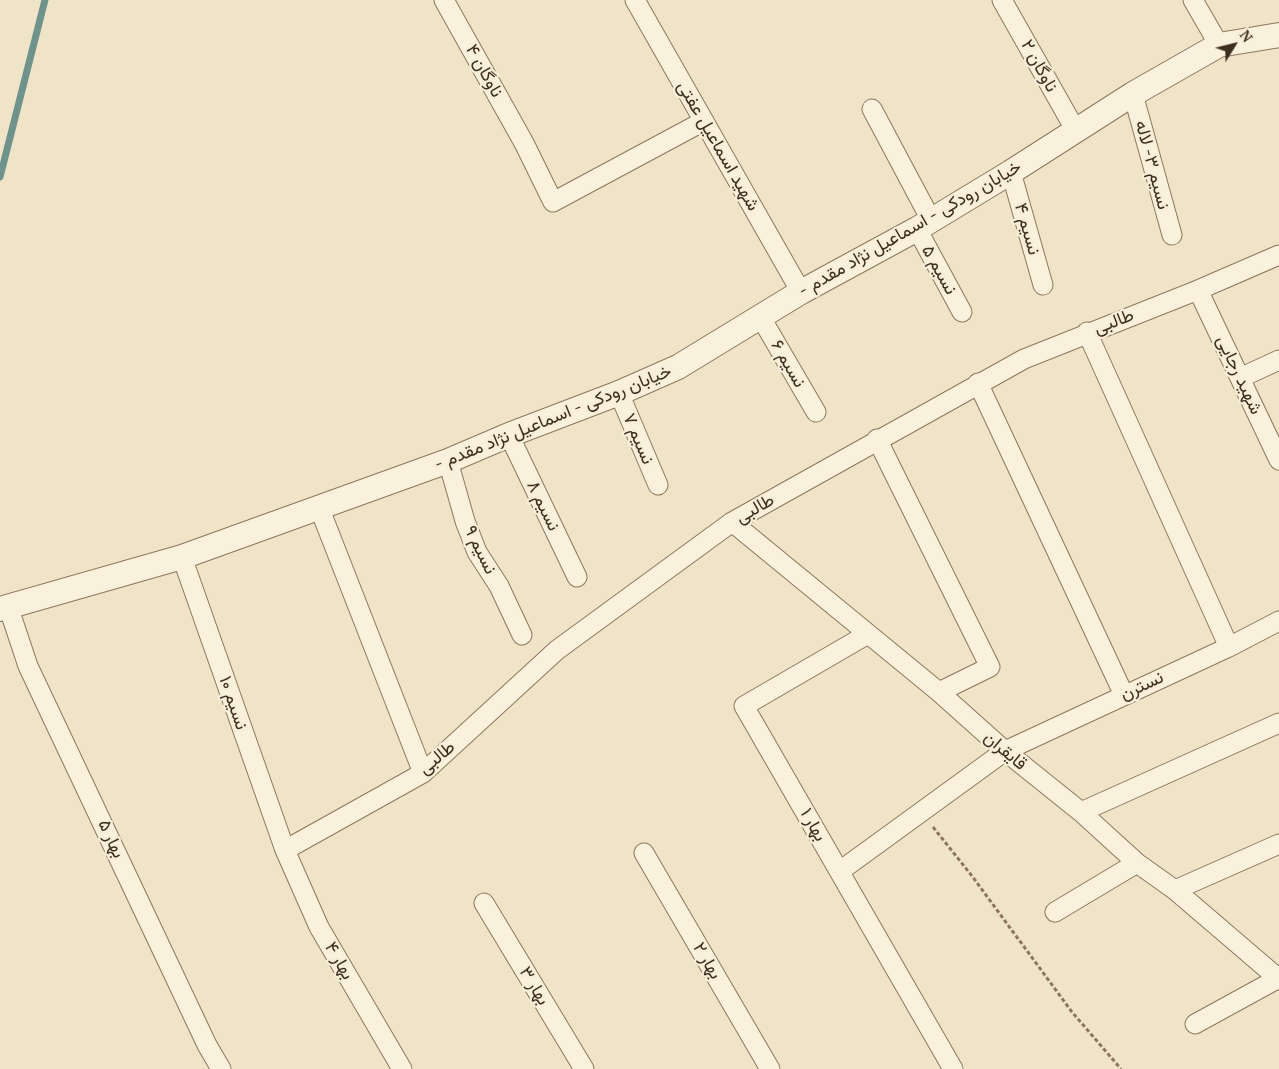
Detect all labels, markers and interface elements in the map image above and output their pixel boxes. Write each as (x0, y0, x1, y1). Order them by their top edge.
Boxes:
north arrow (1209, 20, 1259, 70)
text: N (1236, 26, 1257, 46)
street label: ناوگان ۲ (1016, 36, 1062, 96)
street label: ناوگان ۴ (461, 41, 507, 101)
street label: شهید اسماعیل عفتی (672, 77, 764, 215)
street label: نسیم ۳- لاله (1130, 118, 1174, 212)
street label: - خیابان رودکی - اسماعیل نژاد مقدم (795, 156, 1025, 302)
street label: نسیم ۴ (1009, 201, 1045, 257)
street label: نسیم ۵ (917, 241, 961, 299)
street label: طالبی (1091, 305, 1137, 339)
street label: شهید رجایی (1211, 332, 1267, 418)
street label: نسیم ۶ (766, 336, 810, 392)
street label: - خیابان رودکی - اسماعیل نژاد مقدم (431, 360, 675, 476)
street label: نسیم ۷ (618, 410, 658, 468)
street label: نسیم ۸ (522, 477, 564, 535)
street label: طالبی (732, 489, 778, 529)
street label: نسیم ۹ (459, 522, 501, 578)
street label: نسترن (1117, 667, 1167, 705)
street label: نسیم ۱۰ (214, 673, 252, 733)
street label: قایقران (979, 727, 1031, 775)
street label: طالبی (414, 736, 460, 780)
street label: بهار ۱ (795, 805, 831, 845)
street label: بهار ۵ (93, 816, 129, 862)
street label: بهار ۴ (320, 938, 358, 984)
street label: بهار ۲ (688, 939, 726, 983)
street label: بهار ۳ (514, 963, 554, 1009)

